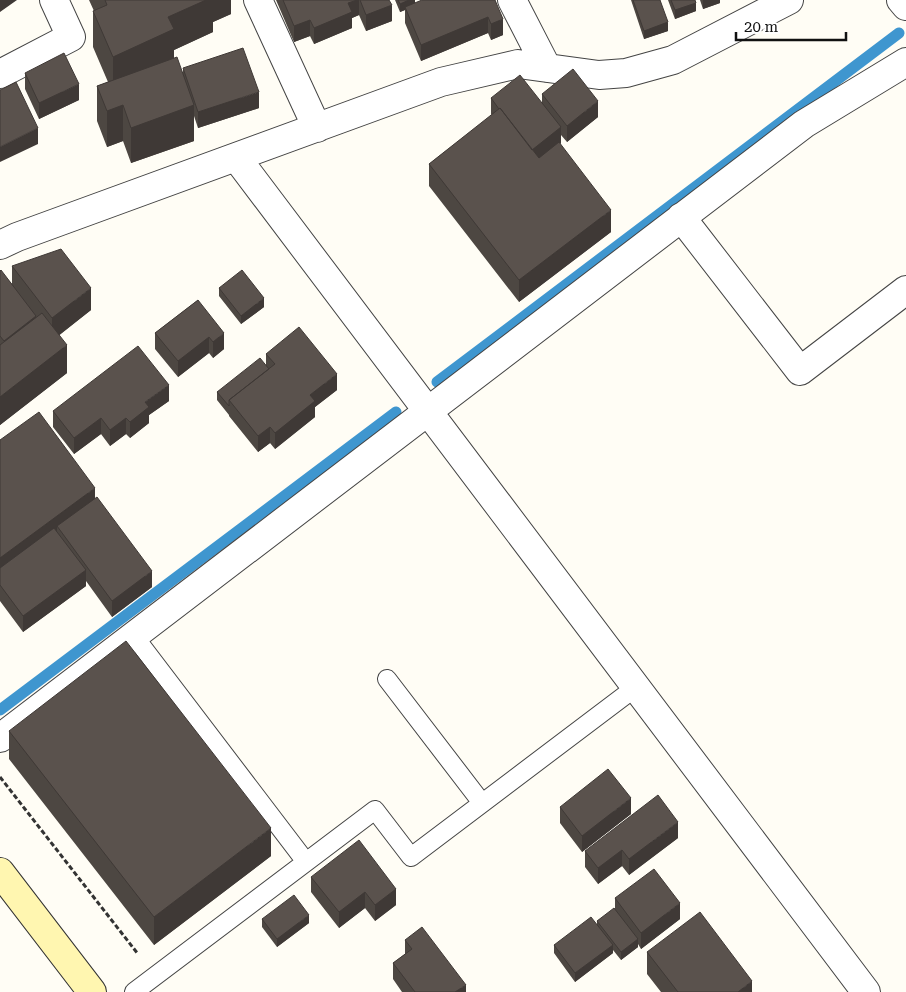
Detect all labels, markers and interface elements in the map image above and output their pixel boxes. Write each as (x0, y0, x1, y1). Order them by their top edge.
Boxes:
scale bar (736, 10, 846, 42)
text: 20 m (744, 18, 779, 36)

